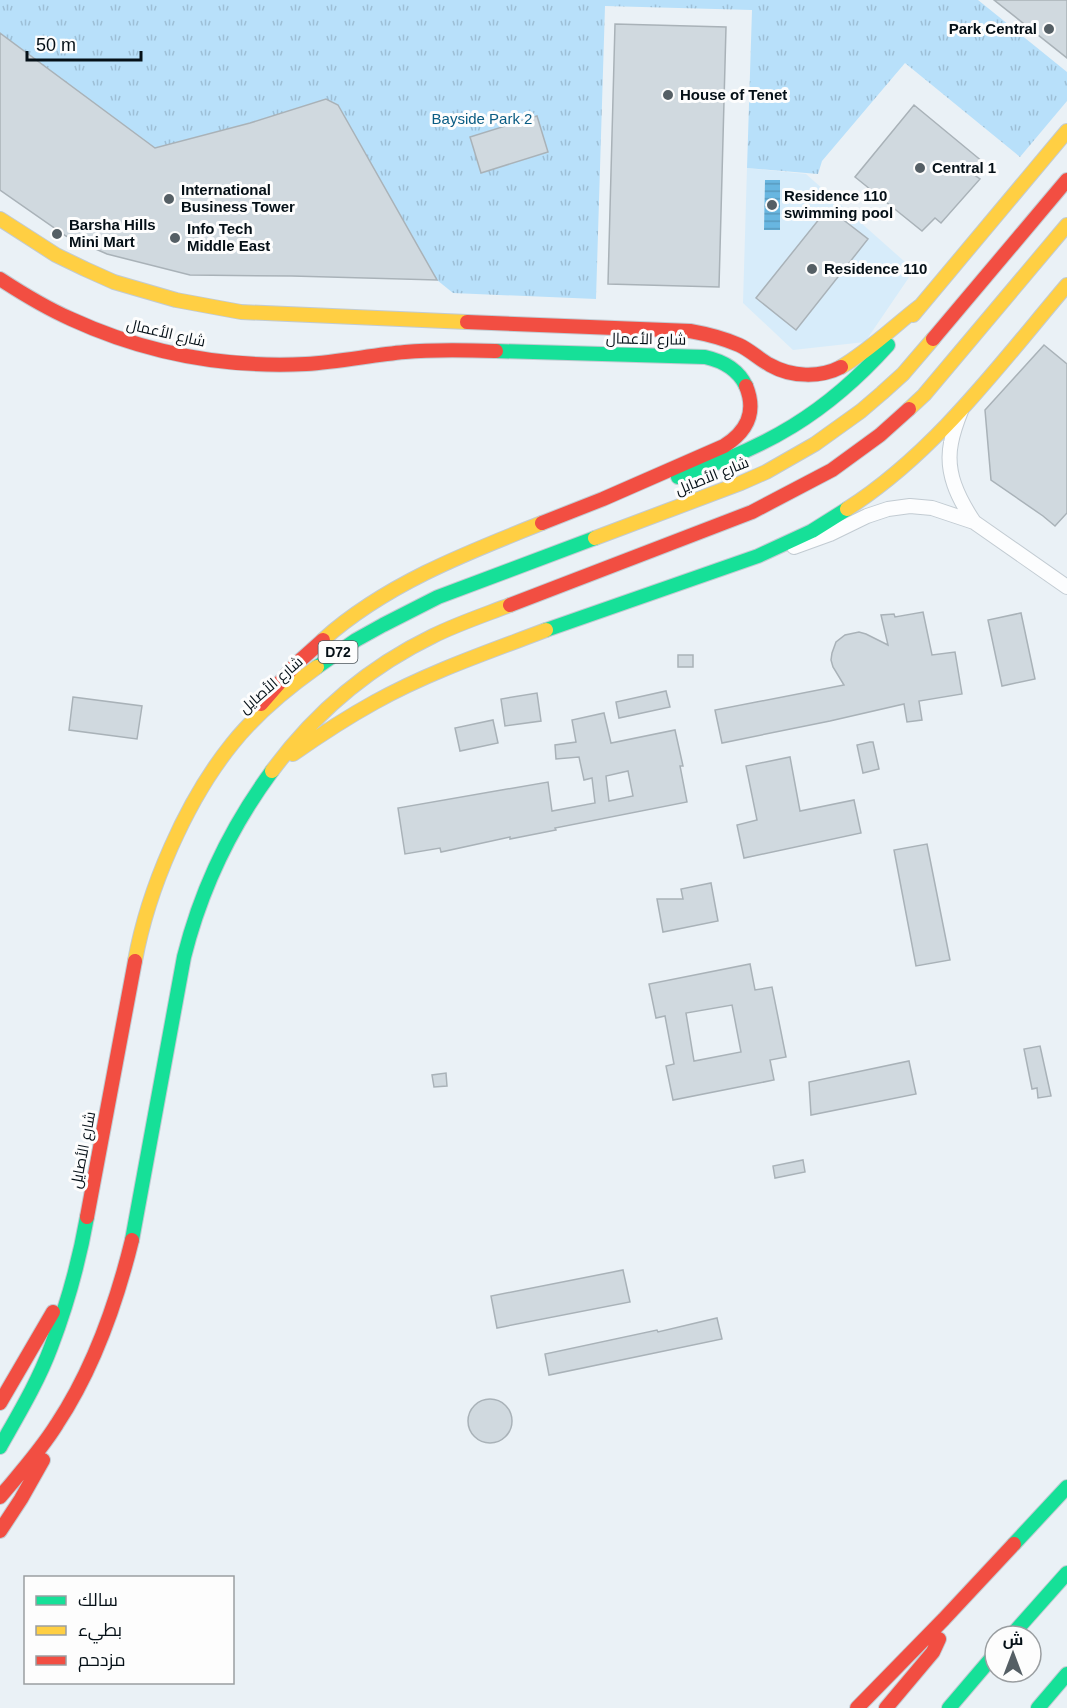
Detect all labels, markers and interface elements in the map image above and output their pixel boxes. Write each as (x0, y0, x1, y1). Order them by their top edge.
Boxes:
place label: Park Central (949, 20, 1037, 37)
marker: Park Central (1042, 22, 1056, 36)
scale bar (27, 24, 141, 62)
text: 50 m (36, 35, 76, 55)
place label: House of Tenet (680, 86, 787, 103)
marker: House of Tenet (661, 88, 675, 102)
park label: Bayside Park 2 (432, 110, 532, 127)
place label: Central 1 (932, 159, 996, 176)
marker: Central 1 (913, 161, 927, 175)
place label: International Business Tower (181, 181, 295, 215)
place label: Residence 110 swimming pool (784, 187, 893, 221)
marker: International Business Tower (162, 192, 176, 206)
marker: Residence 110 swimming pool (765, 198, 779, 212)
place label: Barsha Hills Mini Mart (69, 216, 156, 250)
place label: Info Tech Middle East (187, 220, 270, 254)
marker: Barsha Hills Mini Mart (50, 227, 64, 241)
marker: Info Tech Middle East (168, 231, 182, 245)
place label: Residence 110 (824, 260, 927, 277)
marker: Residence 110 (805, 262, 819, 276)
street label: شارع الأعمال (124, 315, 207, 353)
street label: شارع الأعمال (606, 329, 686, 351)
street label: شارع الأصايل (672, 453, 752, 501)
road number: D72 (318, 641, 358, 663)
street label: شارع الأصايل (236, 653, 308, 719)
street label: شارع الأصايل (67, 1110, 101, 1190)
legend (24, 1576, 234, 1684)
text: سالك (78, 1590, 118, 1610)
text: بطيء (78, 1620, 122, 1644)
north arrow (983, 1624, 1043, 1684)
text: ش (1003, 1631, 1023, 1649)
text: مزدحم (78, 1650, 126, 1672)

